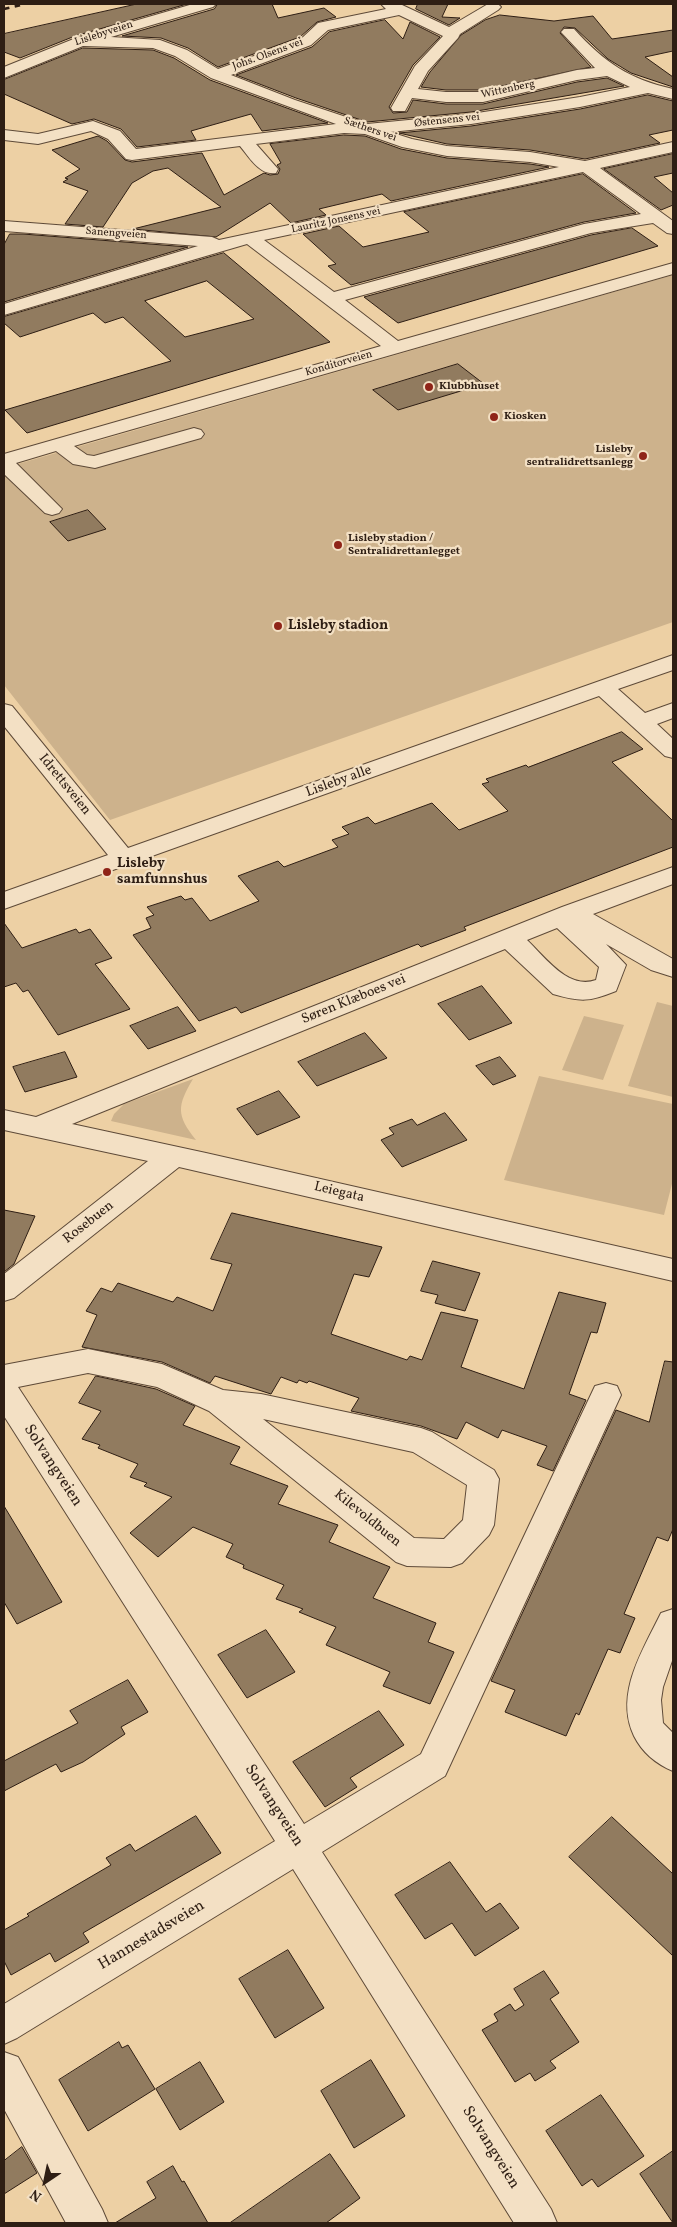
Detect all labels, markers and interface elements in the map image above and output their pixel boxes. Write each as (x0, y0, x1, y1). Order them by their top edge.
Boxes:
street label: Lislebyveien (73, 18, 135, 50)
street label: Johs. Olsens vei (231, 36, 305, 74)
street label: Wittenberg (480, 78, 536, 102)
street label: Østensens vei (414, 111, 480, 131)
street label: Sæthers vei (342, 115, 398, 145)
street label: Lauritz Jonsens vei (290, 205, 382, 237)
street label: Sanengveien (85, 225, 147, 243)
street label: Konditorveien (304, 348, 374, 380)
place label: Klubbhuset (439, 380, 499, 394)
marker: Klubbhuset (423, 381, 435, 393)
place label: Kiosken (504, 410, 546, 424)
marker: Kiosken (488, 411, 500, 423)
place label: Lisleby sentralidrettsanlegg (527, 443, 633, 469)
marker: Lisleby sentralidrettsanlegg (637, 450, 649, 462)
place label: Lisleby stadion / Sentralidrettanlegget (348, 532, 460, 558)
marker: Lisleby stadion / Sentralidrettanlegget (332, 539, 344, 551)
place label: Lisleby stadion (288, 618, 388, 634)
marker: Lisleby stadion (272, 620, 284, 632)
street label: Idrettsveien (34, 751, 94, 819)
street label: Lisleby alle (304, 762, 374, 802)
place label: Lisleby samfunnshus (117, 856, 208, 889)
marker: Lisleby samfunnshus (101, 866, 113, 878)
street label: Søren Klæboes vei (299, 971, 409, 1029)
street label: Leiegata (312, 1179, 366, 1207)
street label: Rosebuen (60, 1198, 118, 1248)
street label: Solvangveien (18, 1421, 86, 1511)
street label: Kilevoldbuen (330, 1487, 404, 1551)
street label: Solvangveien (239, 1761, 307, 1851)
street label: Hannestadsveien (95, 1897, 209, 1975)
street label: Solvangveien (457, 2103, 523, 2193)
north arrow (20, 2157, 70, 2207)
text: N (27, 2184, 46, 2206)

